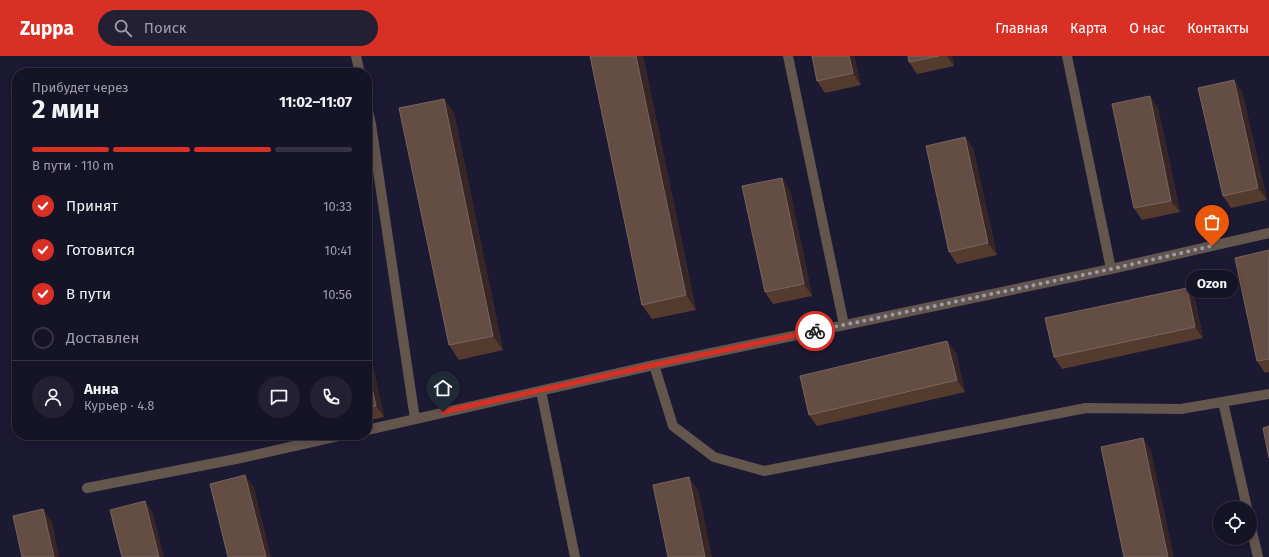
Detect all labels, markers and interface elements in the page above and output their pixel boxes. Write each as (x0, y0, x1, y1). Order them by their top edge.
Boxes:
search box (98, 10, 378, 46)
text: Zuppa (20, 17, 74, 40)
icon: search (112, 17, 134, 39)
text: Поиск (144, 19, 187, 37)
text: Главная (995, 20, 1048, 37)
text: Карта (1070, 20, 1107, 37)
text: О нас (1129, 20, 1165, 37)
text: Контакты (1187, 20, 1249, 37)
text: Прибудет через (32, 80, 129, 95)
text: 11:02–11:07 (279, 93, 352, 111)
text: 2 мин (32, 94, 100, 125)
text: В пути · 110 m (32, 158, 114, 173)
icon: check (32, 195, 54, 217)
text: Принят (66, 197, 118, 215)
text: 10:33 (323, 199, 352, 214)
pin (1195, 205, 1229, 246)
icon: bag (1201, 211, 1223, 233)
icon: check (32, 239, 54, 261)
text: Готовится (66, 241, 135, 259)
text: 10:41 (324, 243, 352, 258)
callout: Ozon (1186, 270, 1238, 298)
text: Ozon (1197, 276, 1227, 291)
icon: check (32, 283, 54, 305)
text: В пути (66, 285, 111, 303)
text: 10:56 (323, 287, 352, 302)
courier (795, 311, 835, 351)
icon: bike (804, 320, 826, 342)
text: Доставлен (66, 329, 139, 347)
pin (426, 371, 460, 412)
button: person (32, 376, 74, 418)
button: chat (258, 376, 300, 418)
button: phone (310, 376, 352, 418)
icon: home (432, 377, 454, 399)
text: Анна (84, 380, 119, 398)
text: Курьер · 4.8 (84, 398, 154, 413)
map controls (1213, 501, 1257, 545)
button: locate (1213, 501, 1257, 545)

